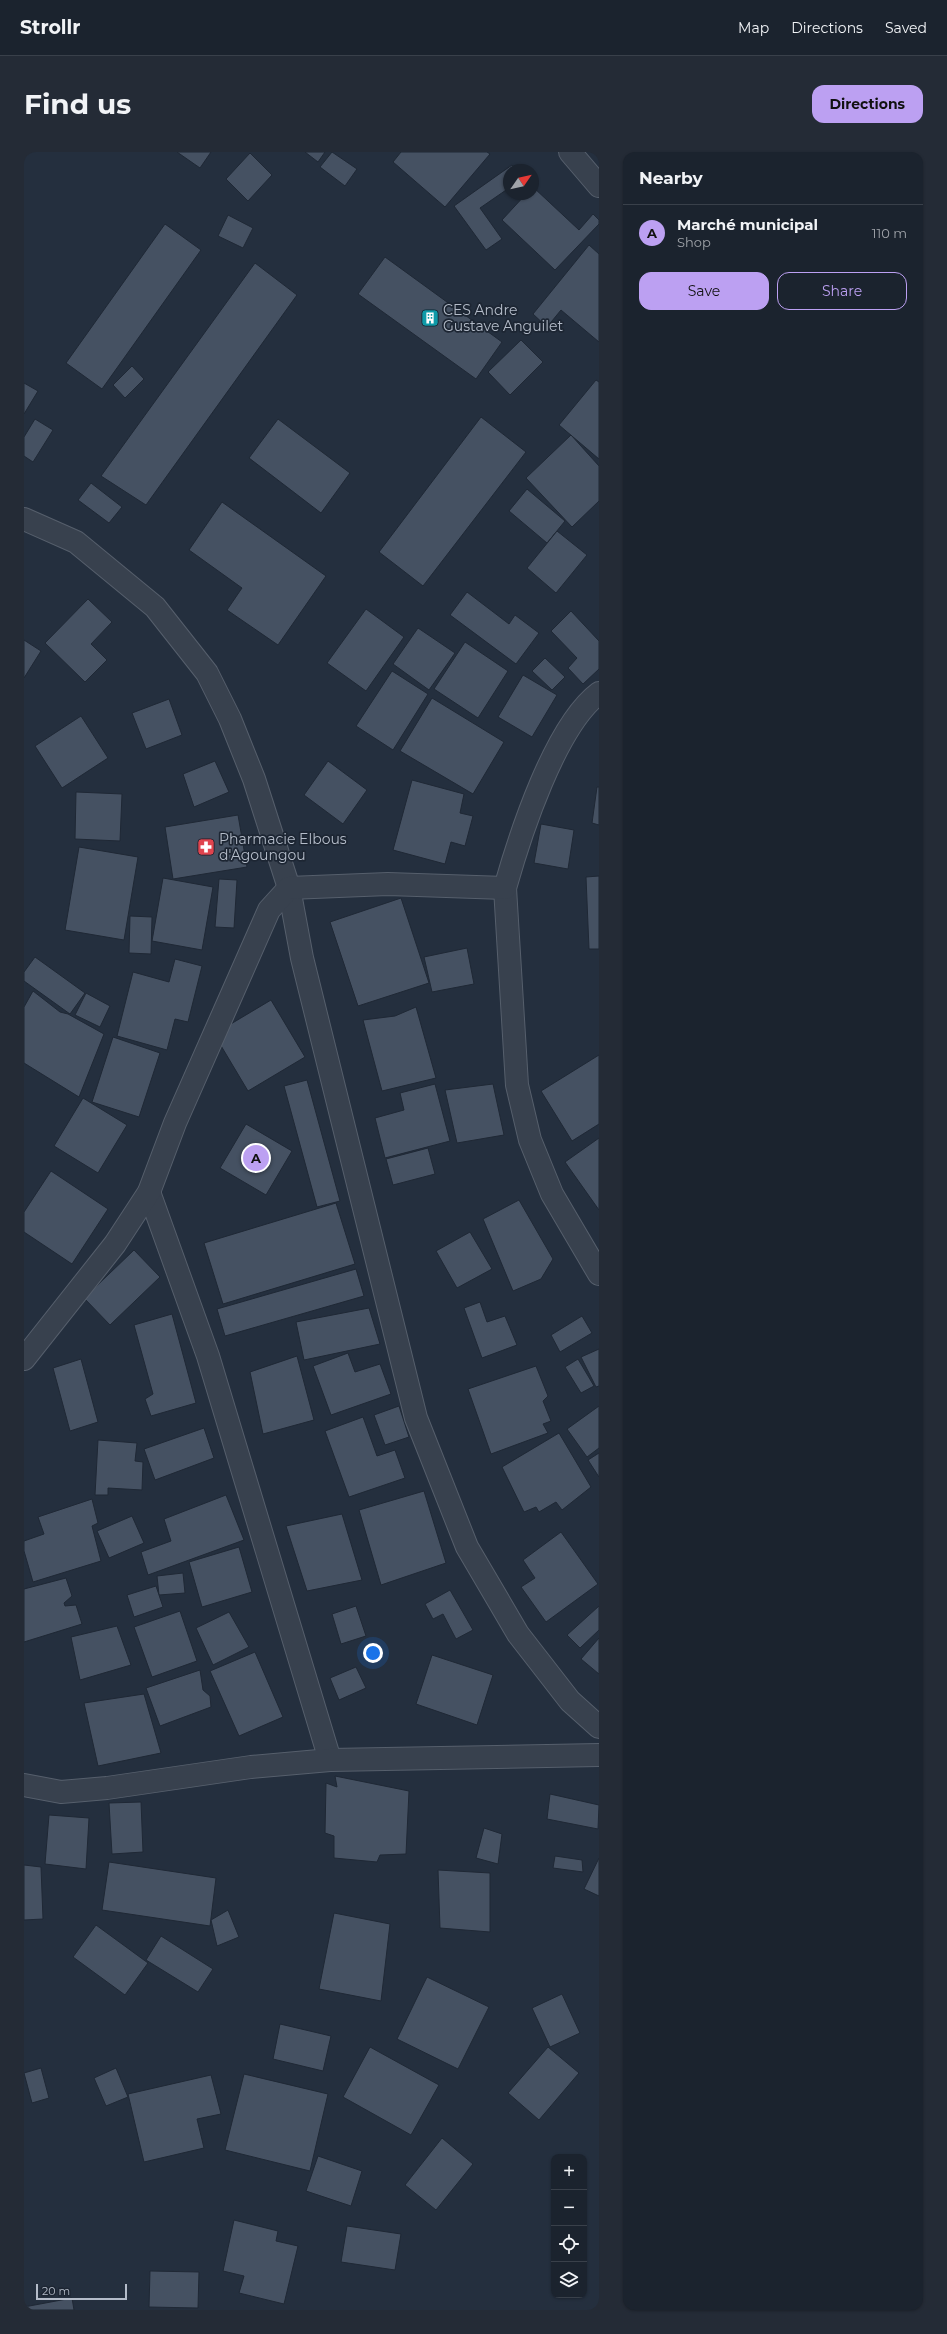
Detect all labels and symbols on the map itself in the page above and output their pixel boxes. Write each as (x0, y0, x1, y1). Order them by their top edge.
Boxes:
north arrow (503, 164, 539, 200)
place label: CES Andre Gustave Anguilet (443, 301, 564, 335)
building icon: CES Andre Gustave Anguilet (420, 308, 440, 328)
place label: Pharmacie Elbous d'Agoungou (219, 830, 347, 864)
pharmacy icon: Pharmacie Elbous d'Agoungou (196, 837, 216, 857)
pin: A (243, 1143, 269, 1173)
your location (363, 1643, 383, 1663)
scale bar (36, 2282, 127, 2301)

